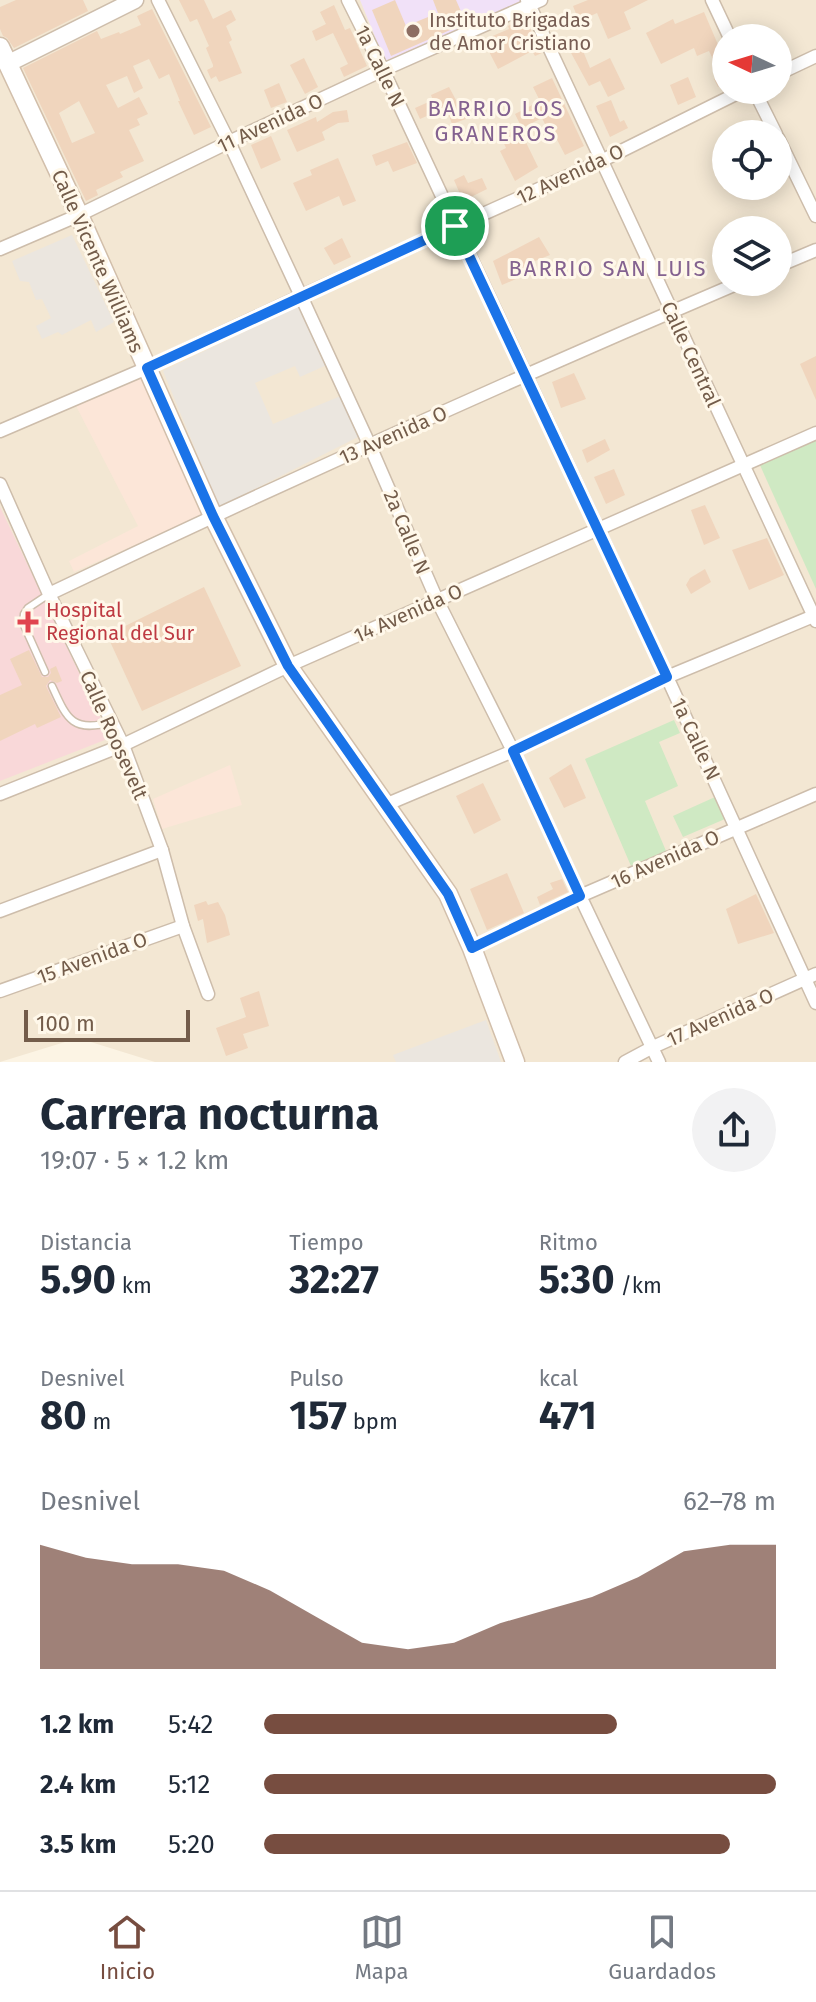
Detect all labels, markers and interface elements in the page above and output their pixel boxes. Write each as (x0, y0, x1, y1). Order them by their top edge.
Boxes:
place label: Instituto Brigadas de Amor Cristiano (429, 8, 591, 55)
street label: 1a Calle N (350, 21, 410, 111)
marker: Instituto Brigadas de Amor Cristiano (404, 22, 422, 40)
north arrow (712, 24, 792, 104)
map controls (712, 24, 792, 296)
street label: 11 Avenida O (213, 88, 327, 158)
district label: BARRIO LOS GRANEROS (427, 95, 565, 147)
button: locate (712, 120, 792, 200)
street label: 12 Avenida O (513, 139, 627, 209)
street label: Calle Vicente Williams (47, 166, 149, 356)
pin (421, 192, 489, 260)
icon: arrive (433, 204, 477, 248)
button: layers (712, 216, 792, 296)
district label: BARRIO SAN LUIS (509, 255, 707, 282)
street label: Calle Central (656, 297, 726, 411)
street label: 13 Avenida O (335, 401, 451, 469)
street label: 2a Calle N (379, 486, 435, 578)
street label: 14 Avenida O (350, 578, 466, 648)
place label: Hospital Regional del Sur (46, 598, 195, 645)
marker: Hospital Regional del Sur (17, 611, 39, 633)
street label: Calle Roosevelt (75, 667, 153, 804)
street label: 1a Calle N (667, 694, 725, 784)
street label: 16 Avenida O (607, 824, 723, 894)
street label: 15 Avenida O (34, 927, 150, 989)
street label: 17 Avenida O (663, 983, 777, 1051)
scale bar (24, 1006, 190, 1042)
text: 100 m (36, 1010, 95, 1037)
text: Carrera nocturna (40, 1088, 379, 1141)
button: share (692, 1088, 776, 1172)
text: 19:07 · 5 × 1.2 km (40, 1145, 229, 1176)
text: Distancia (40, 1229, 132, 1256)
text: Tiempo (289, 1229, 364, 1256)
text: Ritmo (539, 1229, 598, 1256)
text: 5.90 (40, 1256, 116, 1304)
text: 32:27 (289, 1256, 379, 1304)
text: 5:30 (539, 1256, 615, 1304)
text: km (116, 1272, 152, 1299)
text: /km (615, 1272, 662, 1299)
text: Desnivel (40, 1365, 125, 1392)
text: Pulso (289, 1365, 344, 1392)
text: kcal (539, 1365, 578, 1392)
text: 80 (40, 1392, 87, 1440)
text: 157 (289, 1392, 347, 1440)
text: 471 (539, 1392, 597, 1440)
text: m (87, 1408, 111, 1435)
text: bpm (347, 1408, 398, 1435)
text: Desnivel (40, 1486, 140, 1517)
text: 62–78 m (683, 1486, 776, 1517)
text: 1.2 km (40, 1709, 114, 1740)
text: 5:42 (168, 1709, 213, 1740)
text: 2.4 km (40, 1769, 116, 1800)
text: 5:12 (168, 1769, 210, 1800)
text: 3.5 km (40, 1829, 116, 1860)
text: 5:20 (168, 1829, 215, 1860)
tab: Inicio (100, 1910, 155, 1985)
tab: Mapa (355, 1910, 409, 1985)
tab: Guardados (608, 1910, 716, 1985)

